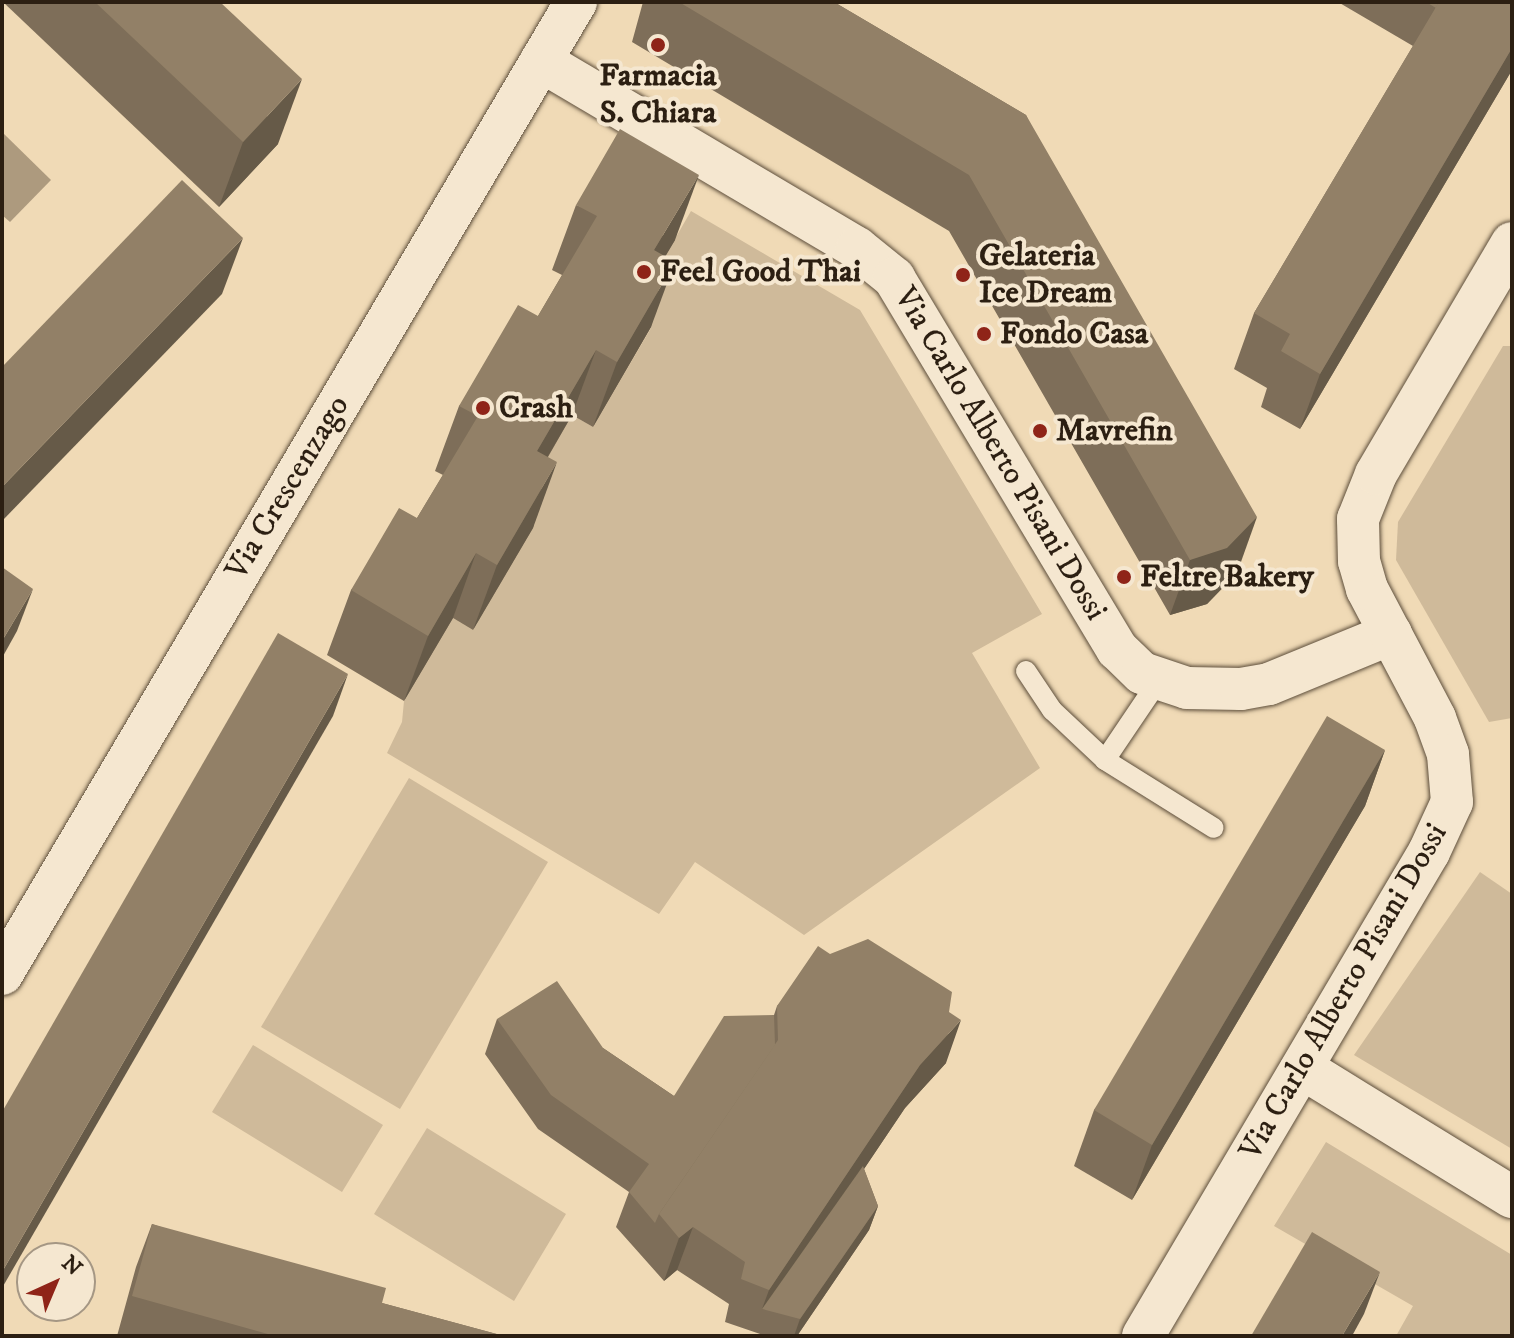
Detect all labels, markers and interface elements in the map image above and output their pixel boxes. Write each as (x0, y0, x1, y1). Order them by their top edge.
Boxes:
marker: Farmacia S. Chiara (649, 36, 667, 54)
place label: Farmacia S. Chiara (599, 58, 717, 133)
place label: Gelateria Ice Dream (979, 238, 1112, 313)
place label: Feel Good Thai (660, 253, 861, 291)
marker: Feel Good Thai (635, 263, 653, 281)
marker: Gelateria Ice Dream (954, 266, 972, 284)
street label: Via Carlo Alberto Pisani Dossi (885, 280, 1115, 628)
place label: Fondo Casa (1000, 315, 1148, 353)
marker: Fondo Casa (975, 325, 993, 343)
street label: Via Crescenzago (218, 389, 358, 587)
place label: Crash (499, 389, 573, 427)
marker: Crash (474, 399, 492, 417)
place label: Mavrefin (1056, 412, 1173, 450)
marker: Mavrefin (1031, 422, 1049, 440)
place label: Feltre Bakery (1140, 558, 1314, 596)
marker: Feltre Bakery (1115, 568, 1133, 586)
street label: Via Carlo Alberto Pisani Dossi (1232, 817, 1456, 1167)
north arrow (16, 1242, 96, 1322)
text: N (56, 1250, 88, 1282)

